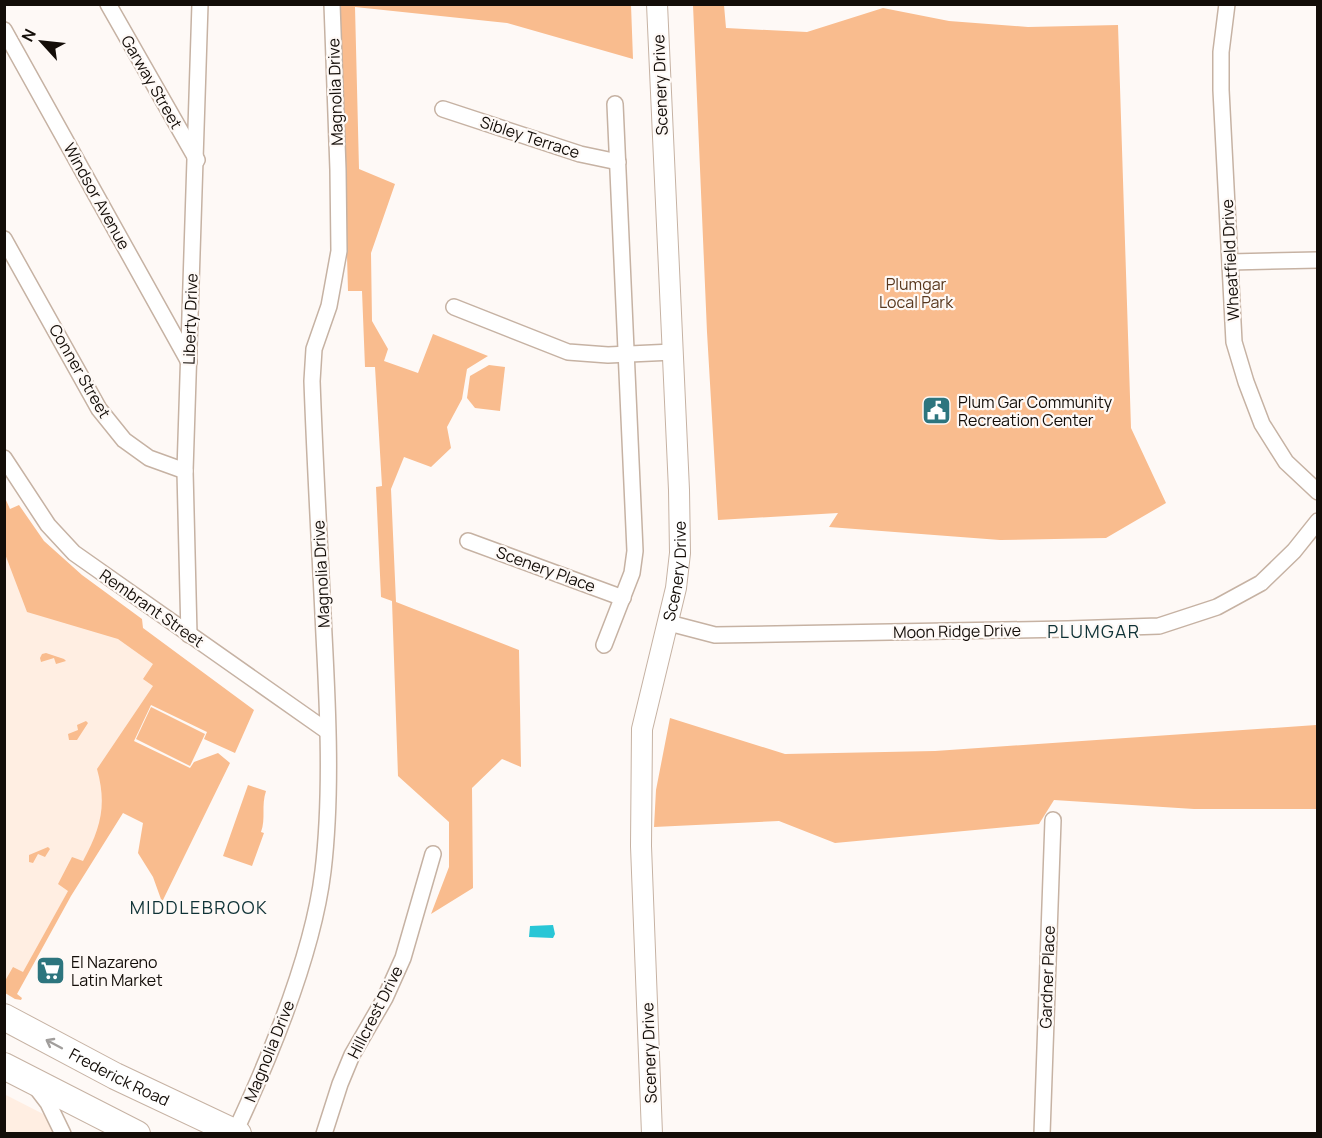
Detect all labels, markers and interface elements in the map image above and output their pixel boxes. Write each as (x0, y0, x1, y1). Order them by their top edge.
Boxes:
north arrow (12, 12, 72, 72)
text: N (16, 25, 41, 45)
street label: Garway Street (116, 31, 188, 133)
street label: Scenery Drive (647, 34, 673, 136)
street label: Magnolia Drive (322, 38, 348, 146)
street label: Sibley Terrace (477, 111, 583, 163)
street label: Windsor Avenue (59, 139, 135, 253)
street label: Wheatfield Drive (1216, 199, 1244, 321)
street label: Liberty Drive (177, 273, 203, 365)
park label: Plumgar Local Park (879, 273, 954, 313)
street label: Conner Street (44, 320, 116, 422)
place label: Plum Gar Community Recreation Center (958, 391, 1113, 431)
public building icon: Plum Gar Community Recreation Center (921, 395, 953, 427)
street label: Magnolia Drive (307, 520, 335, 628)
street label: Scenery Drive (657, 521, 691, 623)
street label: Scenery Place (493, 541, 599, 597)
street label: Rembrant Street (95, 564, 209, 652)
street label: Moon Ridge Drive (893, 619, 1021, 643)
district label: PLUMGAR (1047, 619, 1141, 643)
district label: MIDDLEBROOK (130, 895, 268, 919)
street label: Gardner Place (1034, 925, 1060, 1029)
place label: El Nazareno Latin Market (71, 951, 163, 991)
supermarket icon: El Nazareno Latin Market (34, 955, 66, 987)
street label: Hillcrest Drive (342, 962, 408, 1062)
street label: Magnolia Drive (239, 997, 299, 1105)
street label: Scenery Drive (636, 1002, 662, 1104)
one-way arrow (45, 1038, 63, 1049)
street label: Frederick Road (65, 1043, 173, 1111)

